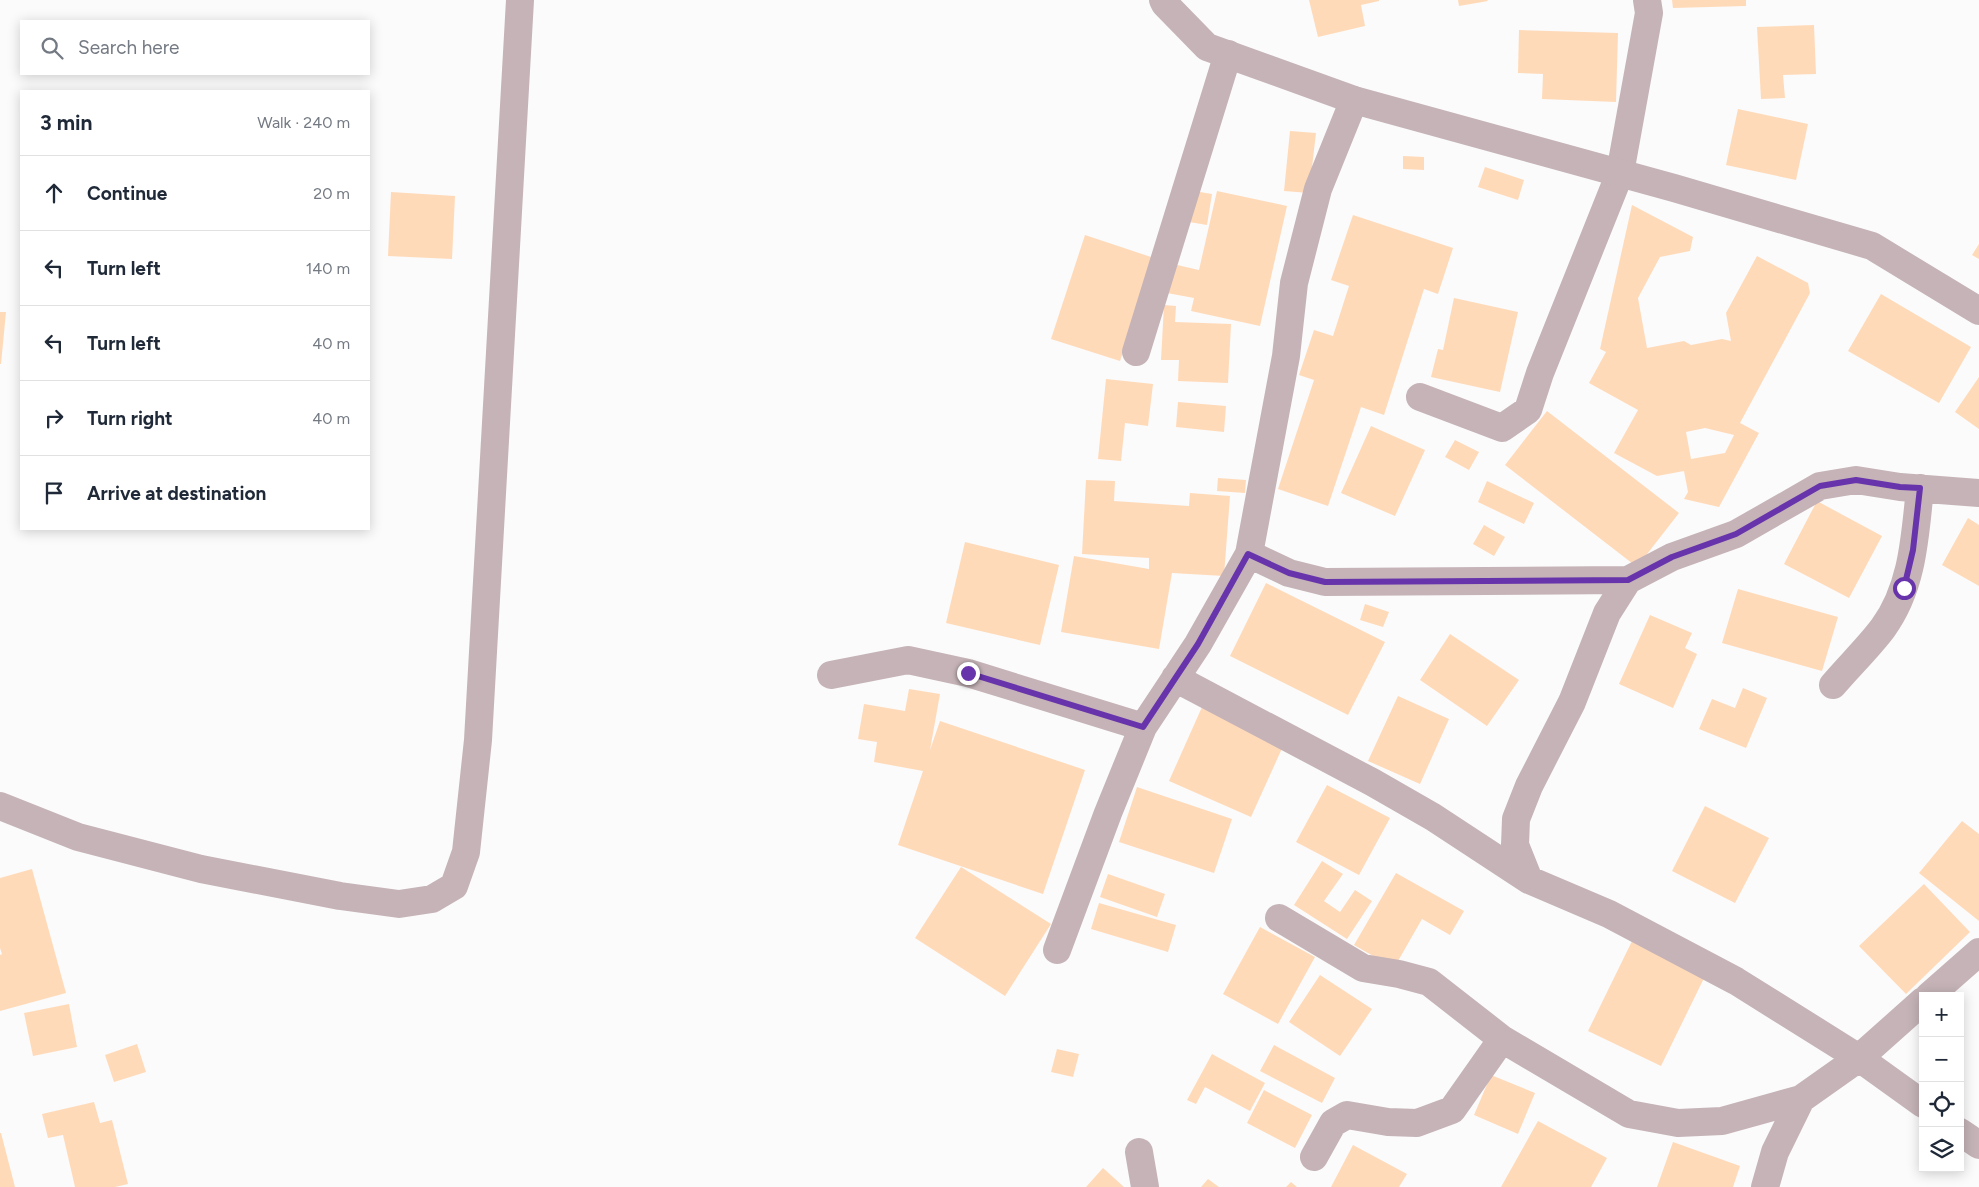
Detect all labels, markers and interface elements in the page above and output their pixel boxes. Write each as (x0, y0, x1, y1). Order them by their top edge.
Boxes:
search box (20, 20, 370, 75)
icon: search (38, 34, 66, 62)
text: Search here (78, 36, 180, 59)
text: 3 min (40, 110, 92, 135)
text: Walk · 240 m (257, 113, 350, 132)
icon: ahead (40, 179, 68, 207)
text: Continue (87, 182, 167, 205)
text: 20 m (313, 184, 350, 203)
icon: left (40, 254, 68, 282)
text: Turn left (87, 257, 161, 280)
text: 140 m (306, 259, 350, 278)
icon: left (40, 329, 68, 357)
text: Turn left (87, 332, 161, 355)
text: 40 m (312, 334, 350, 353)
icon: right (40, 404, 68, 432)
text: Turn right (87, 407, 173, 430)
text: 40 m (312, 409, 350, 428)
icon: arrive (40, 479, 68, 507)
text: Arrive at destination (87, 482, 266, 505)
route start (1893, 577, 1916, 600)
route end (957, 662, 980, 685)
map controls (1919, 992, 1964, 1172)
button: + (1919, 992, 1964, 1037)
button: − (1919, 1037, 1964, 1082)
button: locate (1919, 1082, 1964, 1127)
button: layers (1919, 1127, 1964, 1172)

